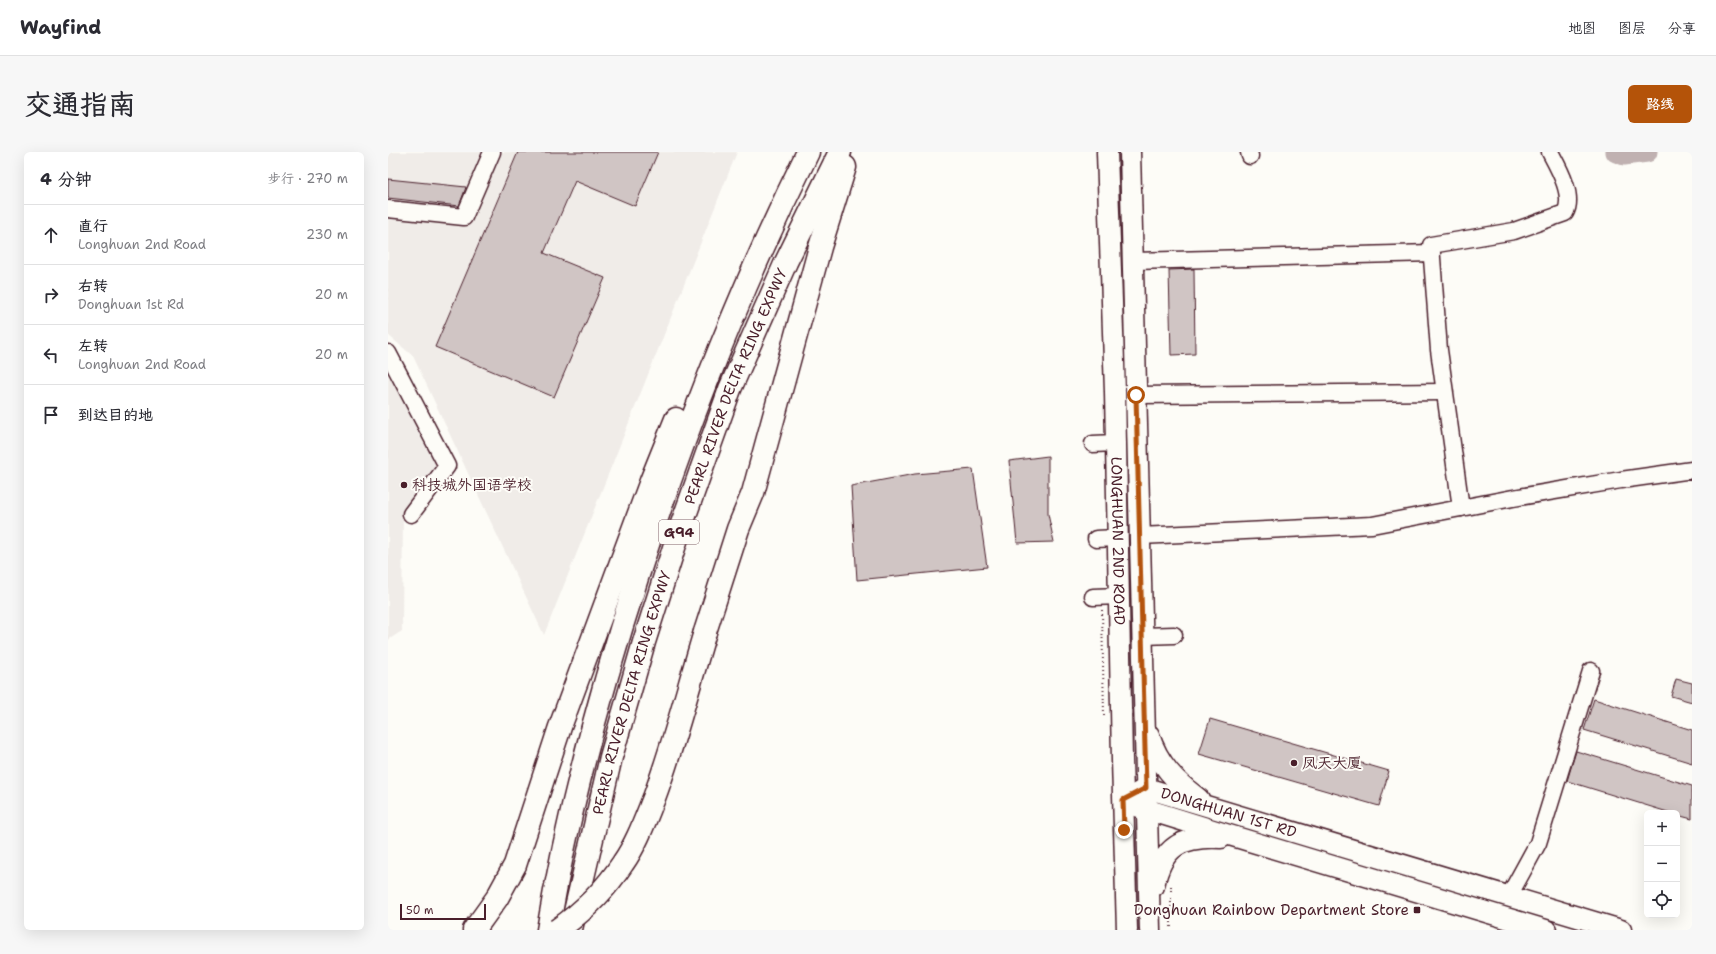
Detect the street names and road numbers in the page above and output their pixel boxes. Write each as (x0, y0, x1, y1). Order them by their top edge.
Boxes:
street label: PEARL RIVER DELTA RING EXPWY (680, 265, 792, 507)
street label: LONGHUAN 2ND ROAD (1106, 456, 1129, 625)
road number: G94 (659, 520, 699, 544)
street label: PEARL RIVER DELTA RING EXPWY (588, 568, 676, 817)
street label: DONGHUAN 1ST RD (1158, 783, 1299, 843)

